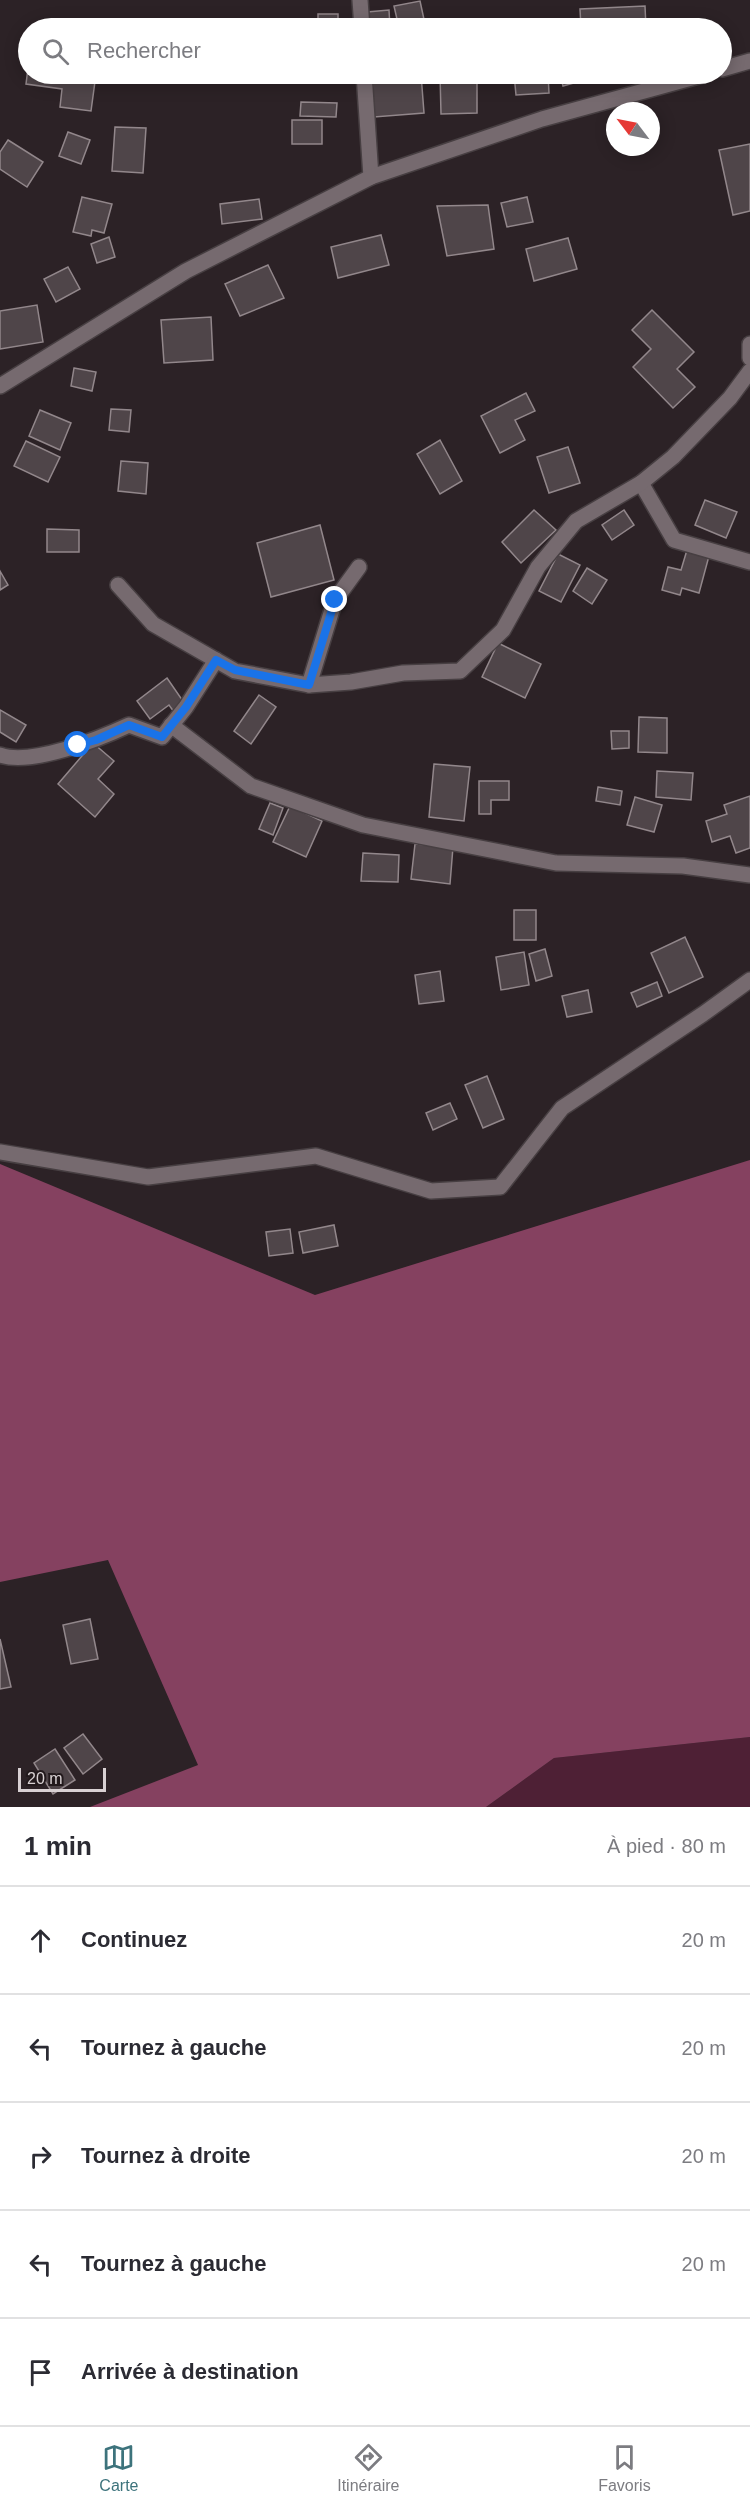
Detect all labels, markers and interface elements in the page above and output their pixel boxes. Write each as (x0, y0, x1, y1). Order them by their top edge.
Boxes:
search box (18, 18, 732, 84)
icon: search (39, 35, 72, 68)
text: Rechercher (87, 38, 201, 63)
north arrow (606, 102, 660, 156)
route end (321, 586, 347, 612)
route start (64, 731, 90, 757)
scale bar (18, 1765, 106, 1792)
text: 20 m (27, 1770, 63, 1787)
text: 1 min (24, 1831, 92, 1861)
text: À pied · 80 m (607, 1835, 726, 1857)
icon: ahead (24, 1924, 57, 1957)
text: Continuez (81, 1927, 187, 1952)
text: 20 m (682, 1929, 726, 1951)
icon: left (24, 2032, 57, 2065)
text: Tournez à gauche (81, 2035, 266, 2060)
text: 20 m (682, 2037, 726, 2059)
icon: right (24, 2140, 57, 2173)
text: Tournez à droite (81, 2143, 251, 2168)
text: 20 m (682, 2145, 726, 2167)
icon: left (24, 2248, 57, 2281)
text: Tournez à gauche (81, 2251, 266, 2276)
text: 20 m (682, 2253, 726, 2275)
icon: arrive (24, 2356, 57, 2389)
text: Arrivée à destination (81, 2359, 299, 2384)
tab: Carte (99, 2441, 138, 2495)
tab: Itinéraire (337, 2441, 399, 2495)
tab: Favoris (598, 2441, 651, 2495)

